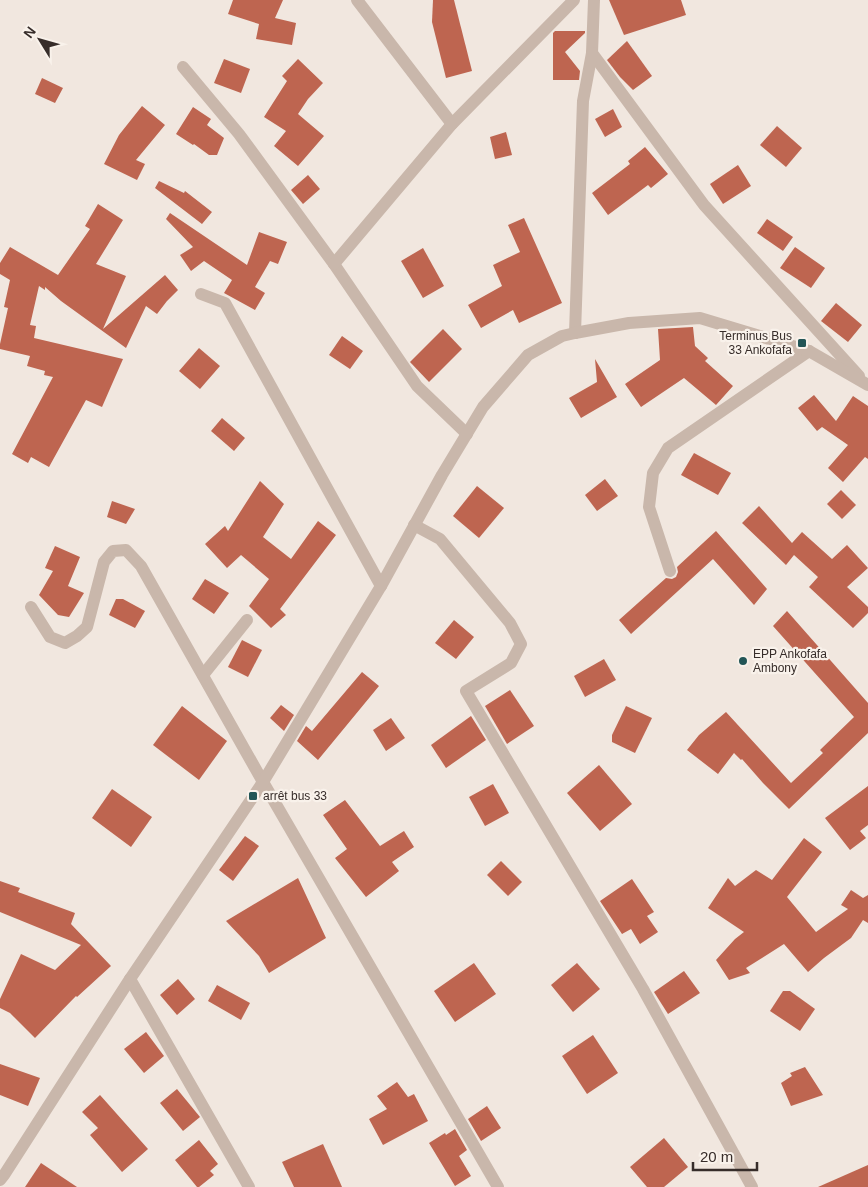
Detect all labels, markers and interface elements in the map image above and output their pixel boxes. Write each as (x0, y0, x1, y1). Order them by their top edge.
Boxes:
north arrow (15, 15, 65, 65)
text: N (20, 23, 39, 41)
place label: Terminus Bus 33 Ankofafa (719, 329, 792, 357)
marker: Terminus Bus 33 Ankofafa (796, 337, 808, 349)
place label: EPP Ankofafa Ambony (753, 647, 827, 675)
marker: EPP Ankofafa Ambony (737, 655, 749, 667)
place label: arrêt bus 33 (263, 789, 327, 803)
marker: arrêt bus 33 (247, 790, 259, 802)
scale bar (693, 1140, 757, 1172)
text: 20 m (700, 1148, 733, 1165)

